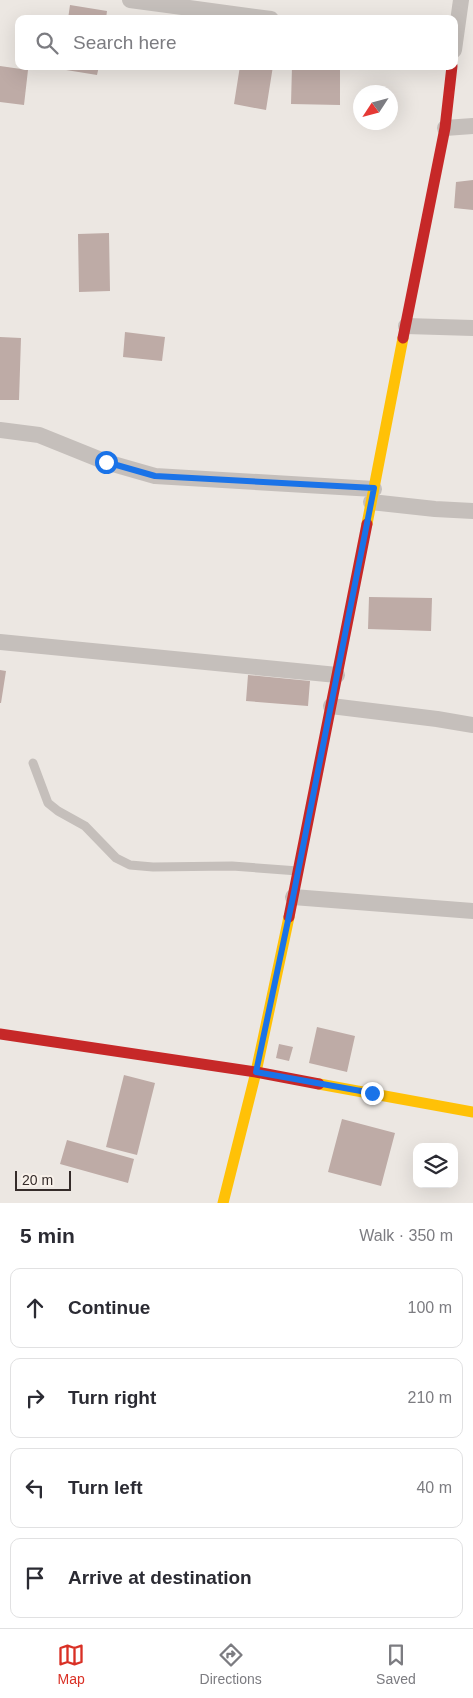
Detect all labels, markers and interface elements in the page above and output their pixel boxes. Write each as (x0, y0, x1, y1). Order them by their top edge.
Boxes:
search box (15, 15, 458, 70)
icon: search (33, 29, 61, 57)
text: Search here (73, 32, 177, 53)
north arrow (353, 85, 398, 130)
route start (95, 451, 118, 474)
route end (361, 1082, 384, 1105)
map controls (413, 1143, 458, 1188)
button: layers (413, 1143, 458, 1188)
scale bar (15, 1168, 71, 1191)
text: 20 m (22, 1172, 53, 1188)
text: 5 min (20, 1224, 75, 1247)
text: Walk · 350 m (359, 1227, 453, 1244)
icon: ahead (21, 1294, 49, 1322)
text: Continue (68, 1297, 150, 1318)
text: 100 m (408, 1299, 452, 1316)
icon: right (21, 1384, 49, 1412)
text: Turn right (68, 1387, 156, 1408)
text: 210 m (408, 1389, 452, 1406)
icon: left (21, 1474, 49, 1502)
text: Turn left (68, 1477, 143, 1498)
text: 40 m (416, 1479, 452, 1496)
icon: arrive (21, 1564, 49, 1592)
text: Arrive at destination (68, 1567, 252, 1588)
tab: Map (57, 1641, 85, 1687)
tab: Directions (200, 1641, 262, 1687)
tab: Saved (376, 1641, 416, 1687)

